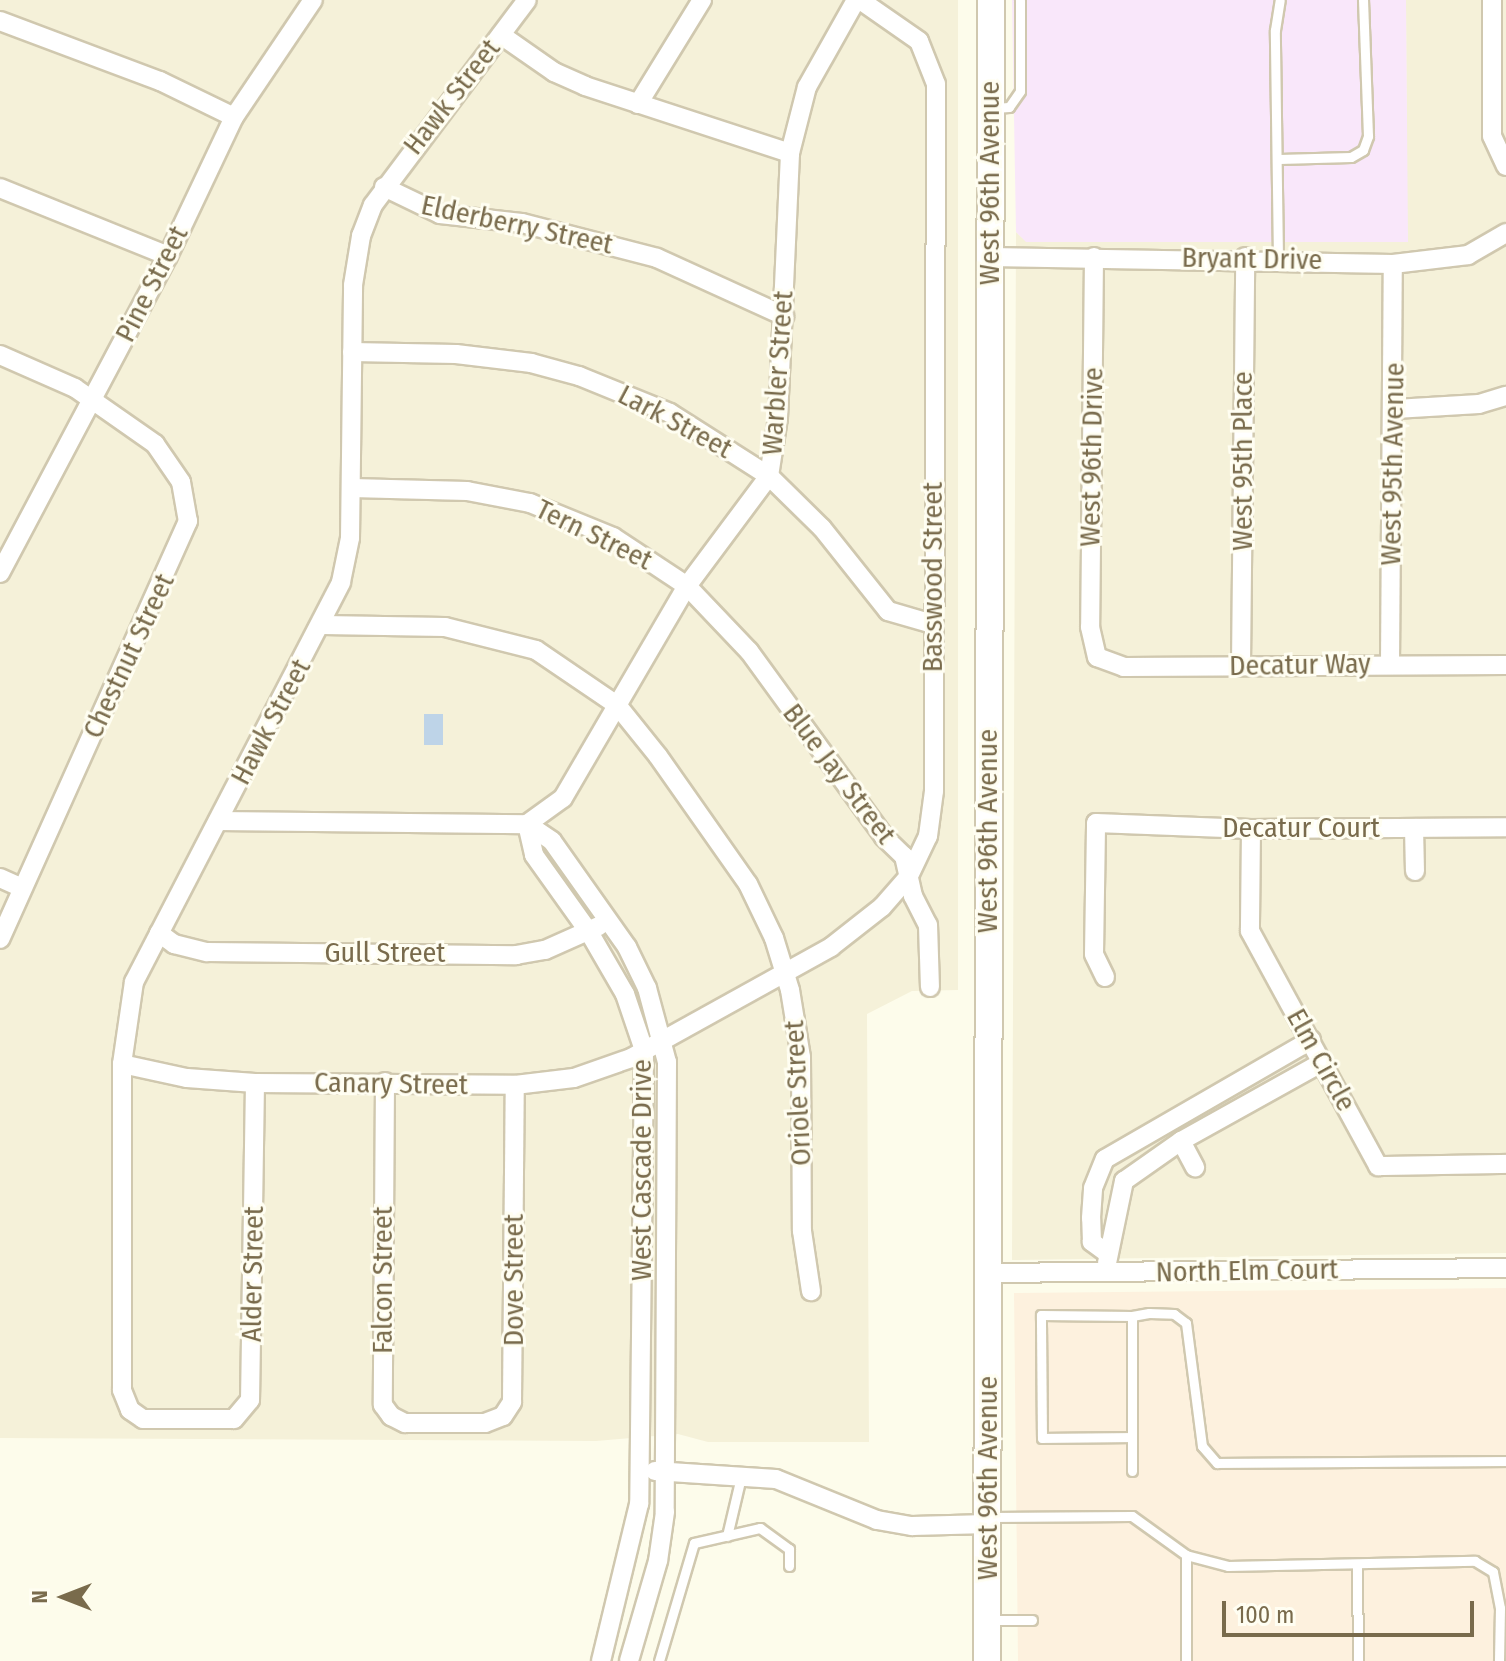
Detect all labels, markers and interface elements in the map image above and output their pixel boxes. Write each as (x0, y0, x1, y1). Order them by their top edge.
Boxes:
street label: Hawk Street (396, 33, 508, 161)
street label: West 96th Avenue (973, 81, 1007, 285)
street label: Elderberry Street (418, 188, 616, 262)
street label: Pine Street (108, 220, 196, 348)
street label: Bryant Drive (1181, 241, 1323, 277)
street label: Warbler Street (755, 290, 801, 456)
street label: West 95th Avenue (1374, 362, 1412, 566)
street label: West 96th Drive (1074, 367, 1110, 547)
street label: West 95th Place (1226, 371, 1260, 551)
street label: Lark Street (612, 378, 738, 466)
street label: Basswood Street (916, 482, 950, 672)
street label: Tern Street (530, 492, 658, 578)
street label: Chestnut Street (76, 568, 182, 744)
street label: Decatur Way (1229, 647, 1371, 683)
street label: Hawk Street (224, 653, 318, 791)
street label: Blue Jay Street (775, 697, 903, 851)
street label: West 96th Avenue (971, 729, 1005, 933)
street label: Decatur Court (1222, 811, 1380, 845)
street label: Gull Street (325, 936, 445, 970)
street label: Elm Circle (1279, 1003, 1363, 1117)
street label: Oriole Street (777, 1019, 819, 1167)
street label: West Cascade Drive (625, 1059, 659, 1281)
street label: Canary Street (314, 1066, 468, 1102)
street label: Alder Street (235, 1206, 271, 1342)
street label: Falcon Street (366, 1206, 400, 1354)
street label: Dove Street (497, 1214, 531, 1346)
street label: North Elm Court (1156, 1253, 1338, 1289)
street label: West 96th Avenue (971, 1376, 1005, 1580)
north arrow (24, 1557, 104, 1637)
scale bar (1226, 1585, 1478, 1635)
text: N (26, 1590, 53, 1604)
text: 100 m (1236, 1601, 1294, 1629)

